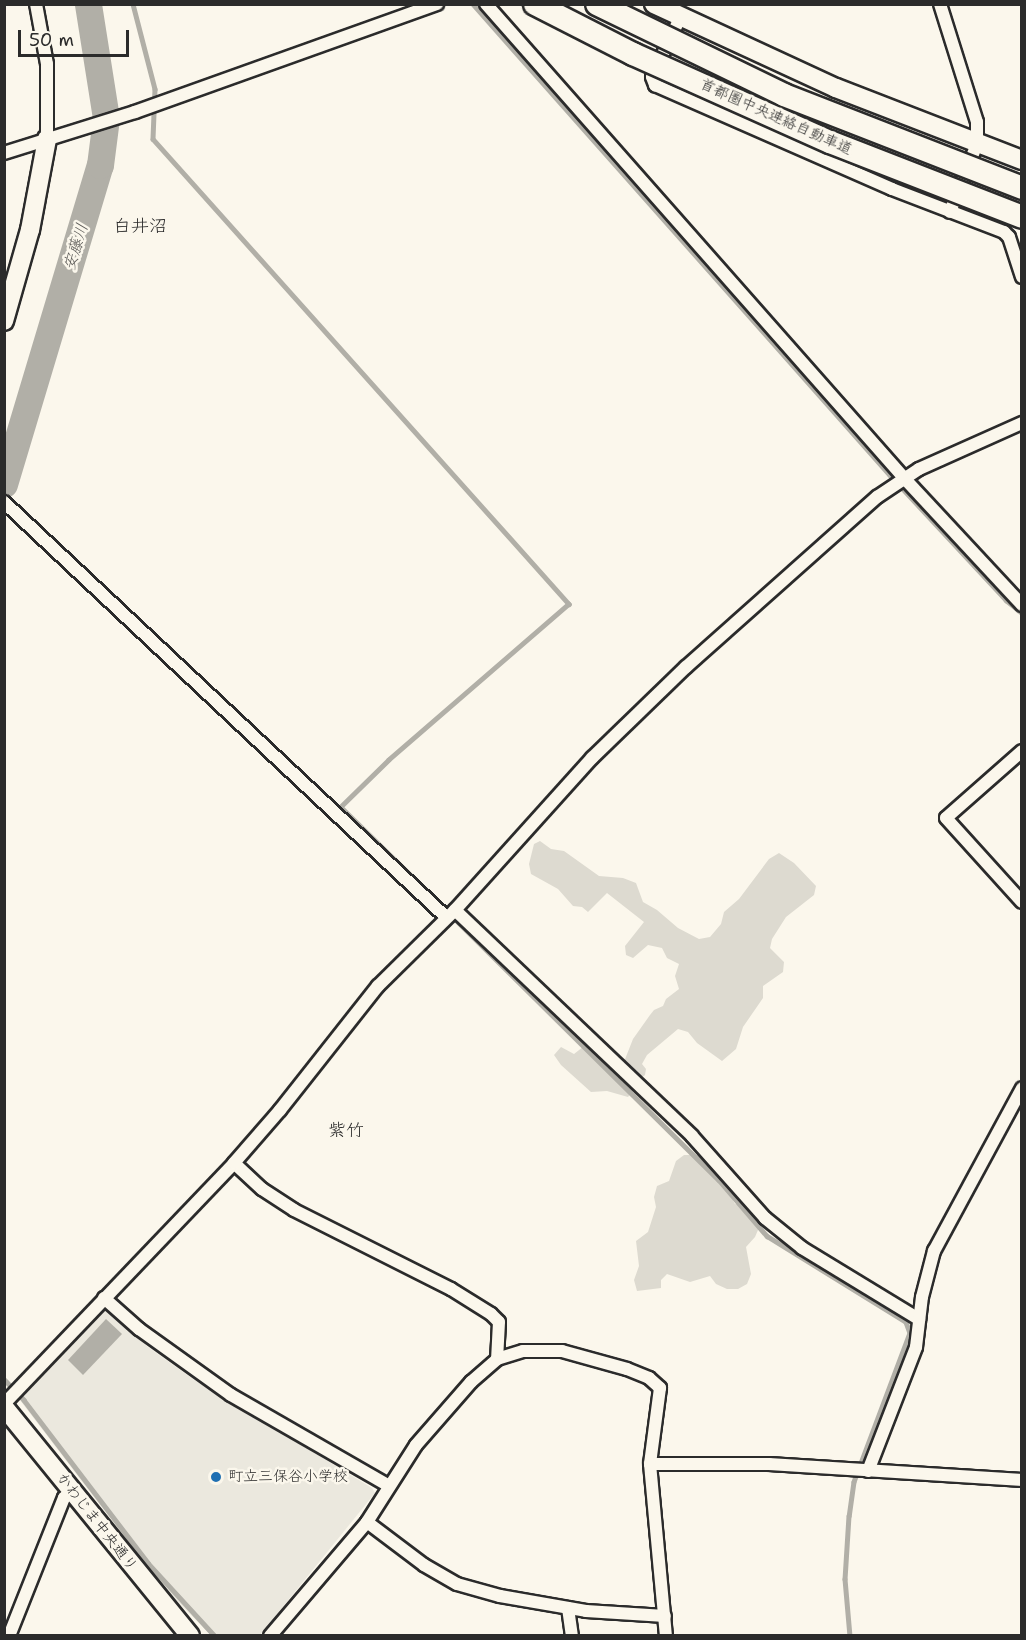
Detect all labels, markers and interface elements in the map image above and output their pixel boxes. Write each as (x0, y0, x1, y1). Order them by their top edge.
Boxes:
scale bar (21, 18, 132, 56)
text: 50 m (29, 28, 74, 52)
street label: 首都圏中央連絡自動車道 (697, 75, 855, 159)
district label: 白井沼 (113, 215, 167, 237)
water label: 安藤川 (60, 221, 92, 273)
district label: 紫竹 (328, 1119, 364, 1141)
place label: 町立三保谷小学校 (228, 1468, 348, 1486)
street label: かわじま中央通り (53, 1469, 141, 1575)
marker: 町立三保谷小学校 (209, 1470, 223, 1484)

